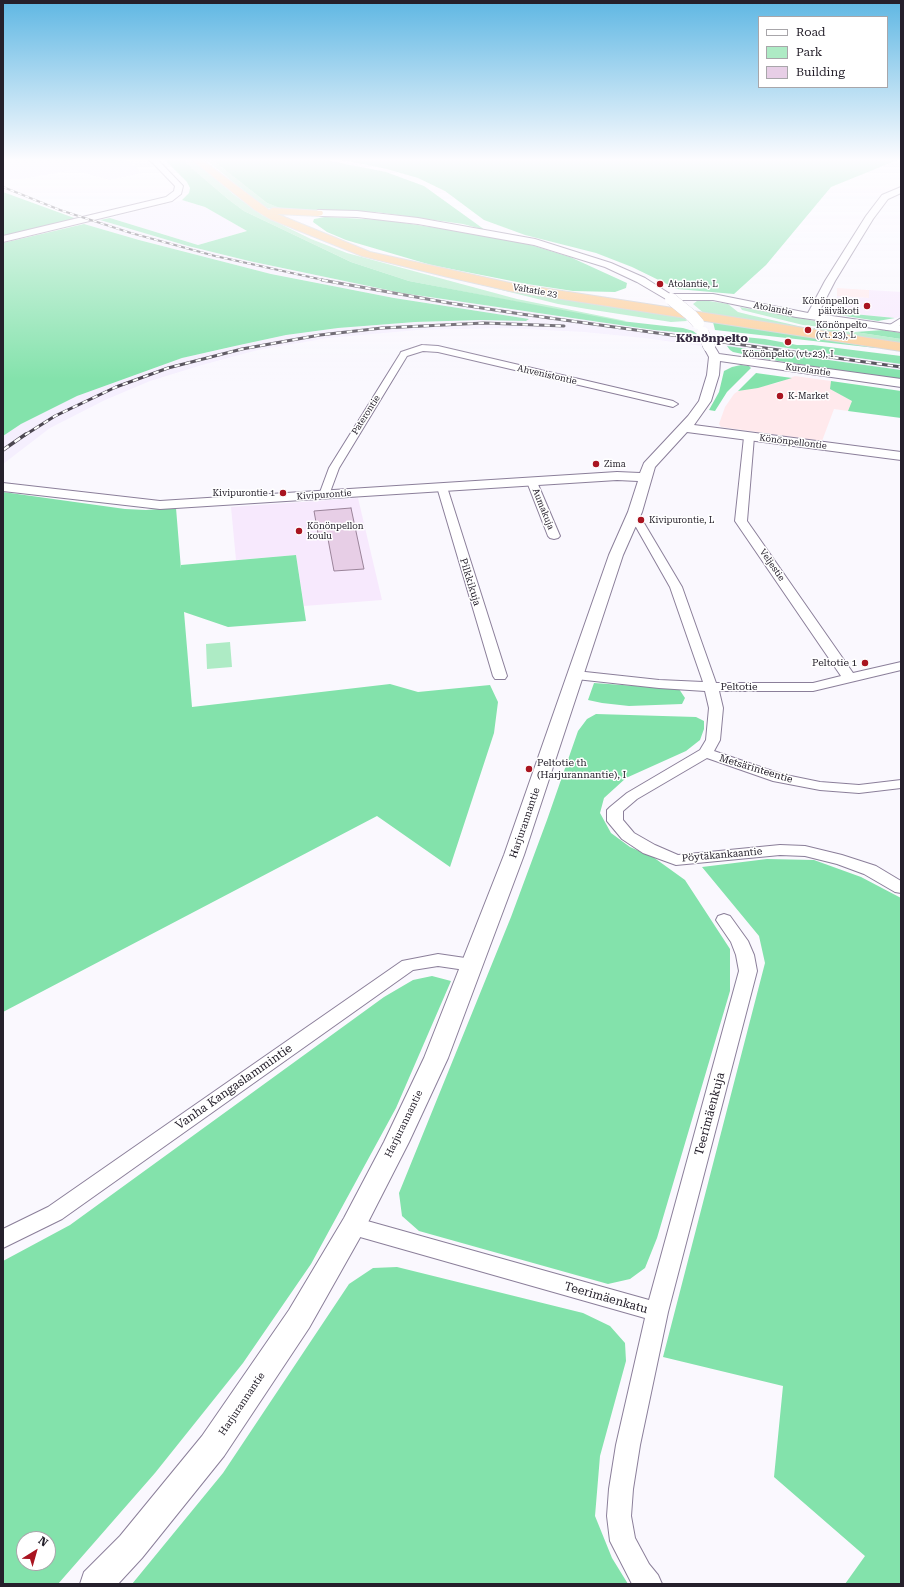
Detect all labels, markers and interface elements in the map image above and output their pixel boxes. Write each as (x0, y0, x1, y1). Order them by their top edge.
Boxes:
legend (758, 16, 888, 88)
text: Road (796, 25, 825, 39)
text: Park (796, 45, 822, 59)
text: Building (796, 65, 845, 79)
marker: Atolantie, L (655, 279, 665, 289)
place label: Atolantie, L (668, 279, 718, 289)
street label: Valtatie 23 (512, 282, 558, 300)
place label: Könönpellon päiväkoti (802, 296, 859, 317)
street label: Atolantie (753, 300, 793, 318)
marker: Könönpellon päiväkoti (862, 301, 872, 311)
place label: Könönpelto (vt. 23), L (816, 320, 867, 341)
marker: Könönpelto (vt. 23), L (803, 325, 813, 335)
district label: Könönpelto (676, 331, 748, 345)
marker: Könönpelto (vt. 23), I (783, 337, 793, 347)
place label: Könönpelto (vt. 23), I (742, 349, 834, 359)
street label: Kurolantie (785, 361, 831, 379)
street label: Ahvenistontie (516, 363, 578, 387)
marker: K-Market (775, 391, 785, 401)
place label: K-Market (788, 391, 829, 401)
street label: Paterontie (350, 393, 382, 437)
street label: Könönpellontie (759, 433, 827, 451)
marker: Zima (591, 459, 601, 469)
place label: Zima (604, 459, 626, 469)
street label: Aumakuja (530, 487, 556, 531)
place label: Kivipurontie 1 (213, 488, 275, 498)
marker: Kivipurontie 1 (278, 488, 288, 498)
street label: Kivipurontie (296, 488, 352, 502)
marker: Kivipurontie, L (636, 515, 646, 525)
place label: Kivipurontie, L (649, 515, 714, 525)
place label: Könönpellon koulu (307, 521, 364, 542)
marker: Könönpellon koulu (294, 526, 304, 536)
street label: Veljestie (757, 547, 787, 583)
street label: Pilkkikuja (457, 557, 483, 607)
place label: Peltotie 1 (812, 657, 857, 669)
marker: Peltotie 1 (860, 658, 870, 668)
street label: Peltotie (721, 681, 757, 693)
street label: Metsärinteentie (718, 752, 794, 786)
place label: Peltotie th (Harjurannantie), I (537, 757, 626, 780)
marker: Peltotie th (Harjurannantie), I (524, 764, 534, 774)
street label: Harjurannantie (507, 786, 543, 860)
street label: Pöytäkankaantie (681, 846, 763, 864)
street label: Vanha Kangaslammintie (173, 1041, 295, 1133)
street label: Teerimäenkuja (692, 1071, 728, 1157)
street label: Harjurannantie (382, 1088, 426, 1160)
street label: Teerimäenkatu (563, 1279, 649, 1317)
street label: Harjurannantie (216, 1370, 268, 1438)
north arrow (16, 1531, 56, 1571)
text: N (36, 1534, 50, 1550)

